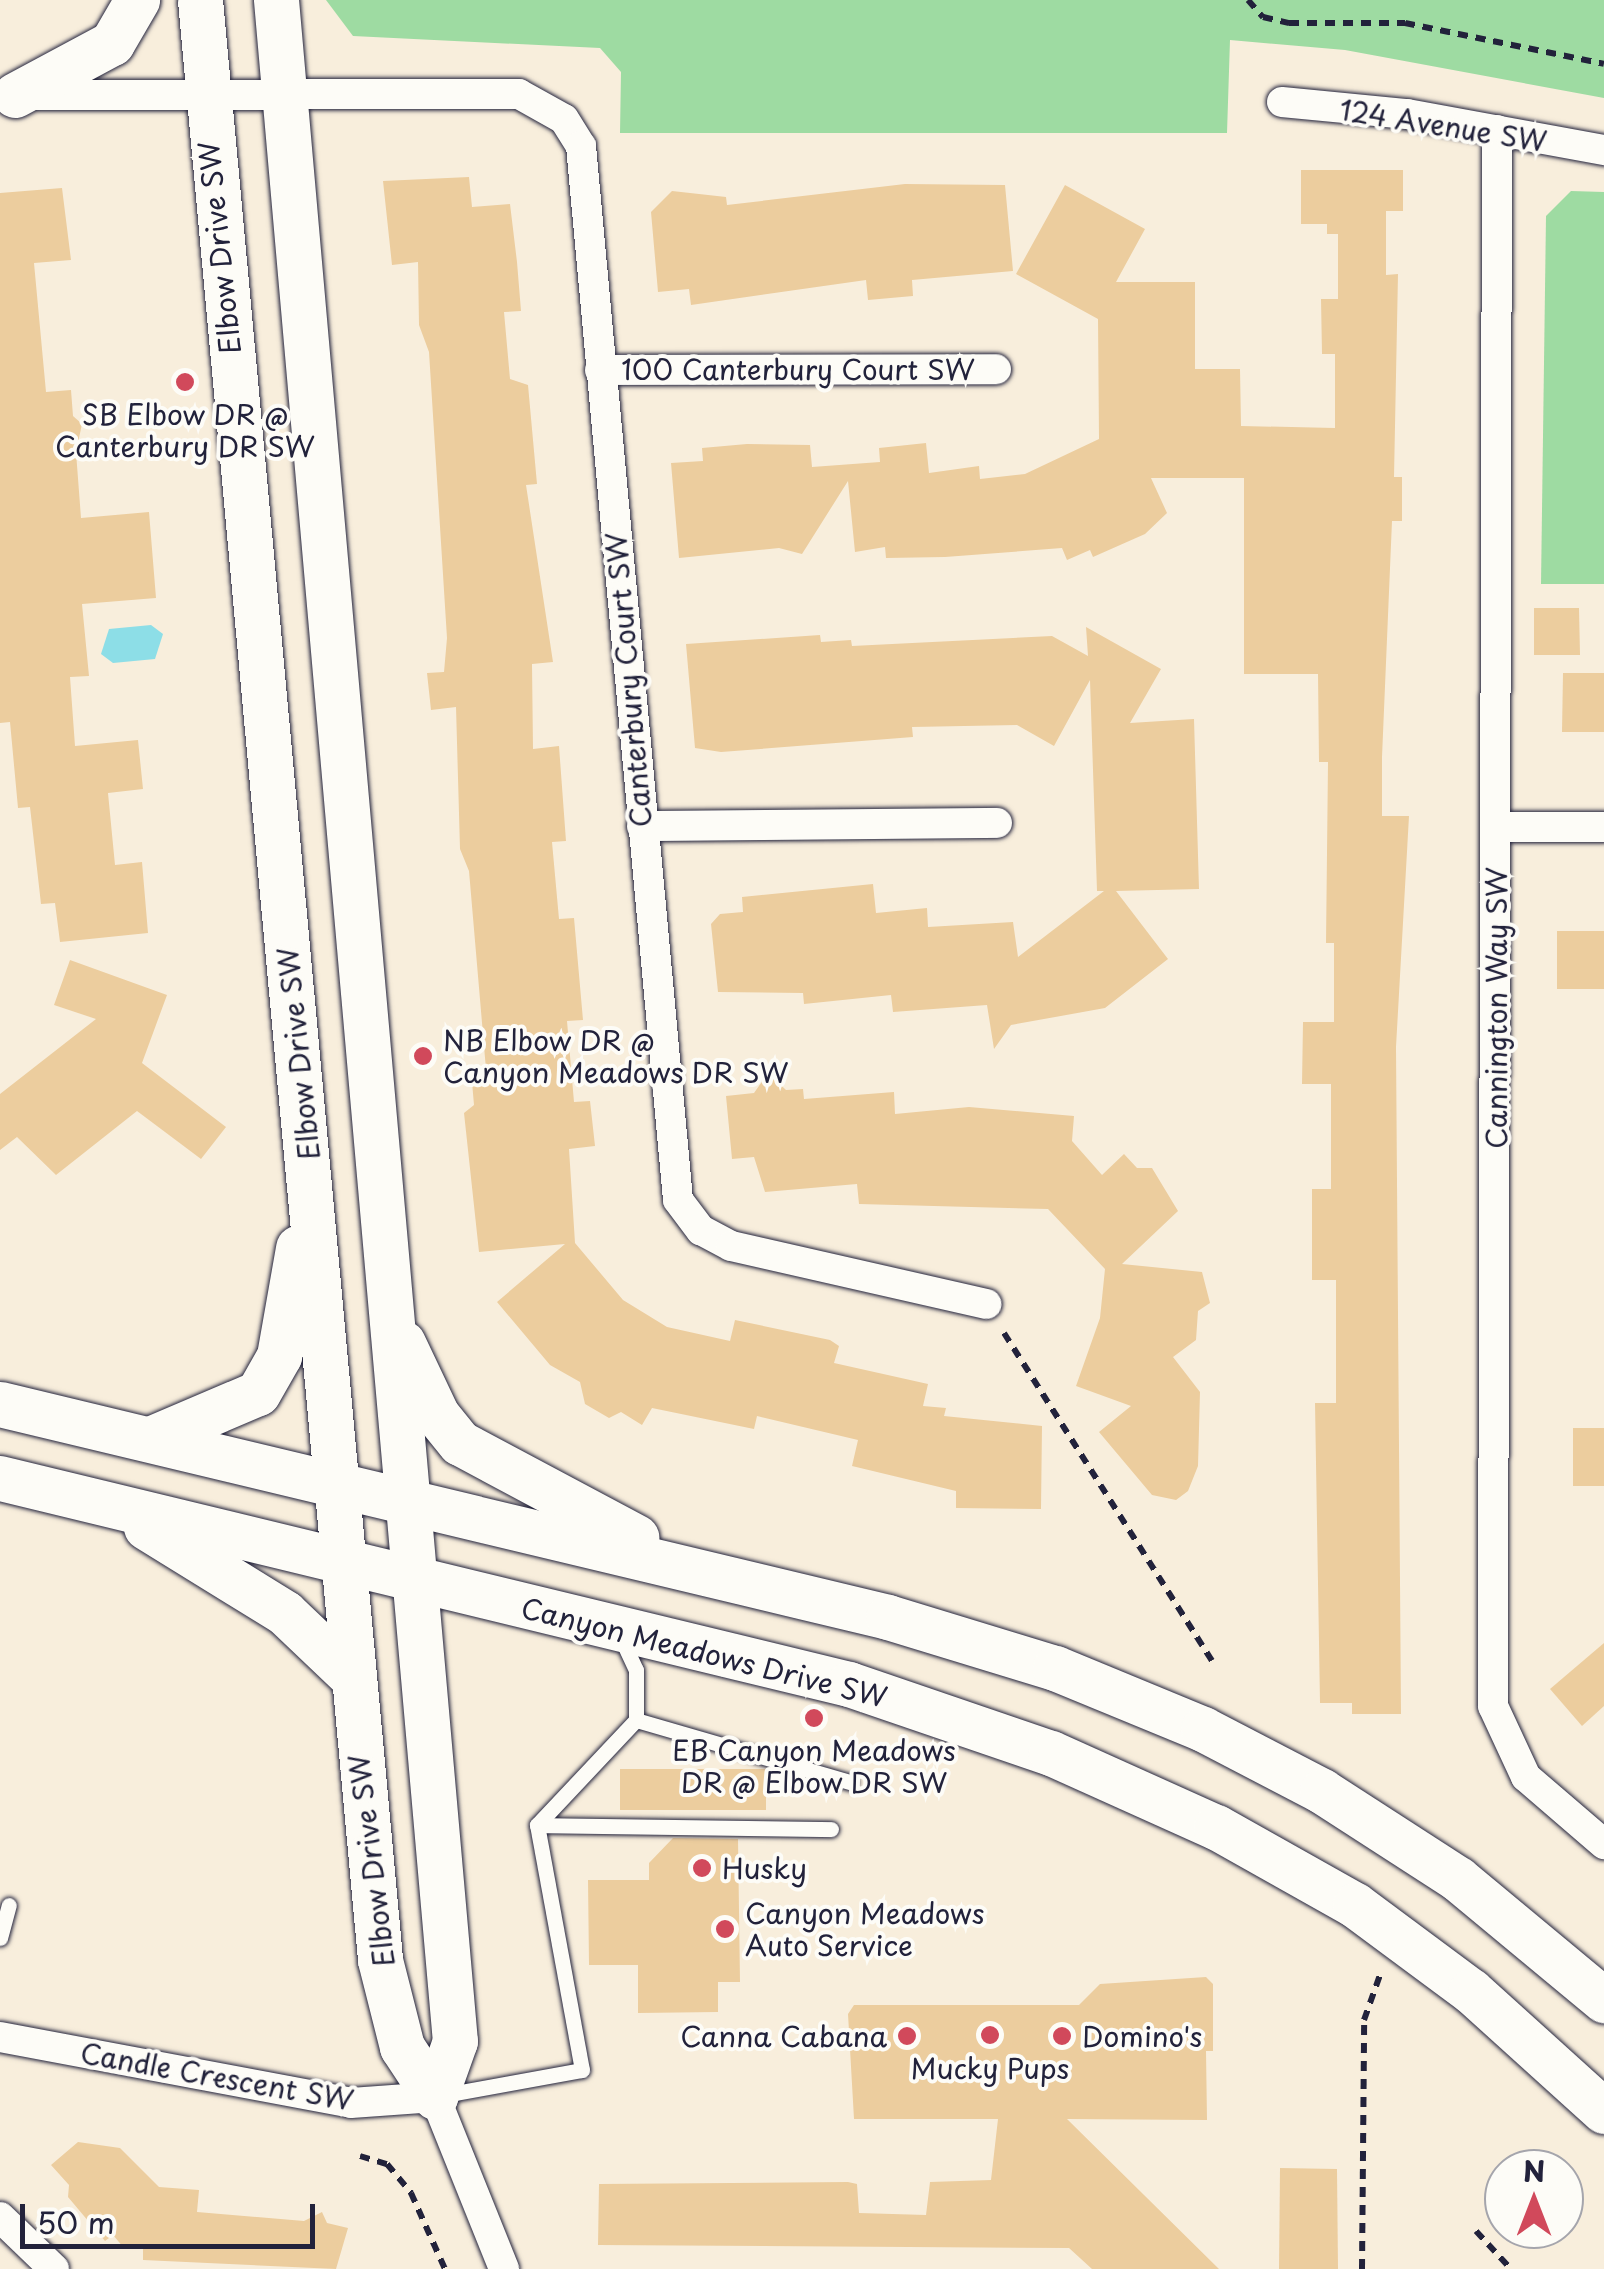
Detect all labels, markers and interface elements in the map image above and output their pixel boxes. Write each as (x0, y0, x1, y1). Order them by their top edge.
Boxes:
street label: 124 Avenue SW (1336, 92, 1550, 158)
street label: Elbow Drive SW (191, 140, 247, 356)
street label: 100 Canterbury Court SW (619, 352, 977, 386)
marker: SB Elbow DR @ Canterbury DR SW (174, 371, 196, 393)
place label: SB Elbow DR @ Canterbury DR SW (55, 397, 315, 463)
street label: Canterbury Court SW (598, 532, 658, 828)
street label: Cannington Way SW (1479, 867, 1513, 1149)
street label: Elbow Drive SW (270, 946, 326, 1162)
place label: NB Elbow DR @ Canyon Meadows DR SW (443, 1023, 788, 1089)
marker: NB Elbow DR @ Canyon Meadows DR SW (412, 1045, 434, 1067)
street label: Canyon Meadows Drive SW (518, 1590, 890, 1714)
marker: EB Canyon Meadows DR @ Elbow DR SW (803, 1707, 825, 1729)
place label: EB Canyon Meadows DR @ Elbow DR SW (672, 1733, 956, 1799)
street label: Elbow Drive SW (341, 1753, 401, 1969)
place label: Husky (722, 1851, 807, 1885)
marker: Husky (691, 1857, 713, 1879)
place label: Canyon Meadows Auto Service (745, 1896, 983, 1962)
marker: Canyon Meadows Auto Service (714, 1918, 736, 1940)
place label: Canna Cabana (683, 2019, 887, 2053)
place label: Domino's (1082, 2019, 1202, 2053)
marker: Mucky Pups (979, 2024, 1001, 2046)
marker: Canna Cabana (896, 2025, 918, 2047)
marker: Domino's (1051, 2025, 1073, 2047)
street label: Candle Crescent SW (78, 2035, 356, 2117)
place label: Mucky Pups (908, 2051, 1072, 2085)
north arrow (1484, 2149, 1584, 2249)
text: N (1523, 2149, 1545, 2192)
scale bar (25, 2184, 320, 2246)
text: 50 m (37, 2199, 115, 2244)

